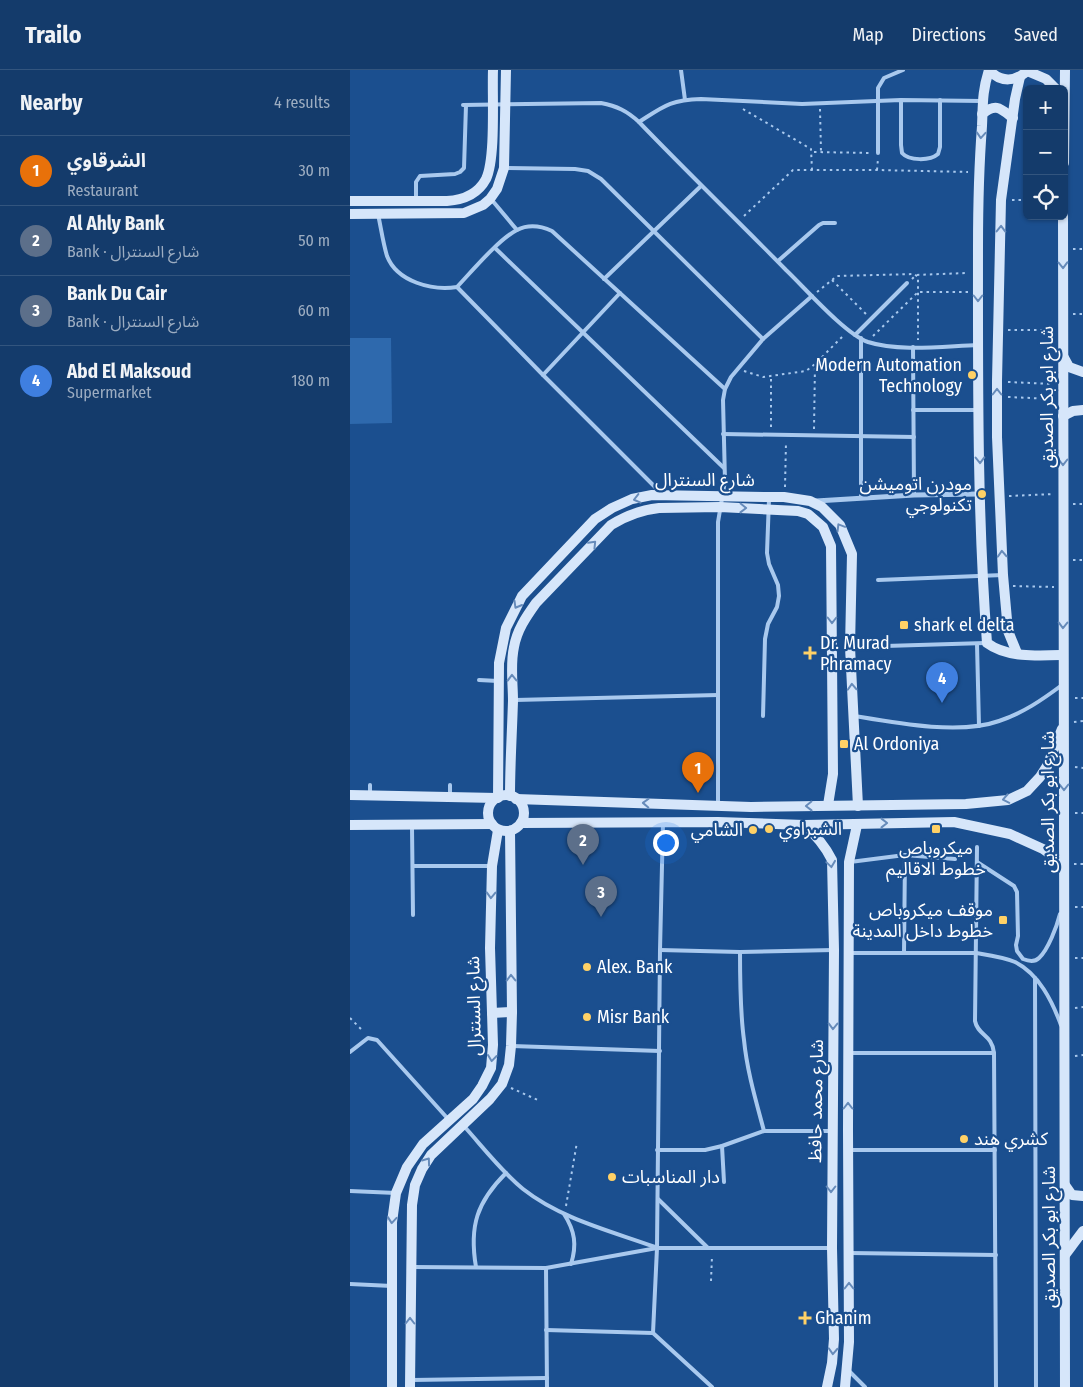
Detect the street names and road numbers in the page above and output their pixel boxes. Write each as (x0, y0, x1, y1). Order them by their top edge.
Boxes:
street label: شارع ابو بكر الصديق (1036, 326, 1061, 468)
street label: شارع السنترال (655, 469, 755, 494)
street label: شارع ابو بكر الصديق (1037, 731, 1062, 873)
street label: شارع السنترال (462, 956, 489, 1056)
street label: شارع محمد حافظ (804, 1039, 831, 1163)
street label: شارع ابو بكر الصديق (1038, 1166, 1063, 1308)

